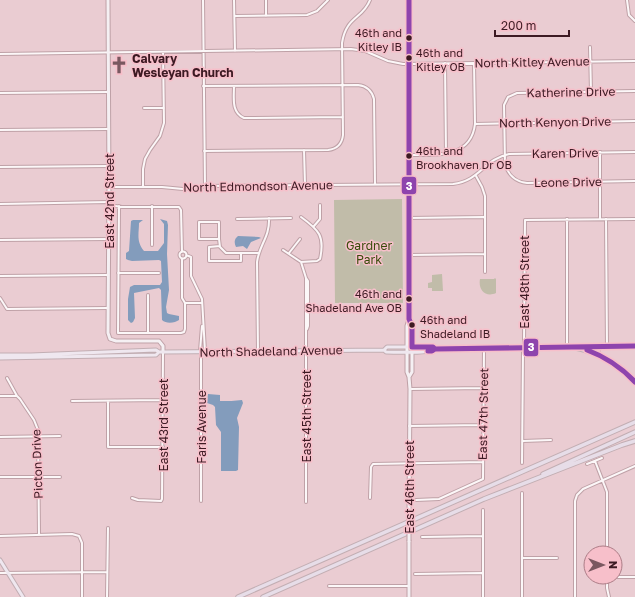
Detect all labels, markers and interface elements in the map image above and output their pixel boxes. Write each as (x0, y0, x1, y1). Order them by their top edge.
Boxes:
scale bar (495, 12, 569, 38)
text: 200 m (501, 18, 536, 33)
place label: 46th and Kitley IB (355, 26, 402, 53)
marker: 46th and Kitley IB (404, 33, 414, 43)
place label: 46th and Kitley OB (416, 46, 465, 73)
place label: Calvary Wesleyan Church (132, 51, 234, 80)
marker: 46th and Kitley OB (404, 53, 414, 63)
street label: North Kitley Avenue (474, 53, 590, 71)
church icon: Calvary Wesleyan Church (109, 55, 129, 75)
street label: Katherine Drive (526, 84, 616, 100)
street label: North Kenyon Drive (499, 114, 611, 130)
place label: 46th and Brookhaven Dr OB (416, 144, 512, 171)
street label: Karen Drive (532, 145, 598, 161)
marker: 46th and Brookhaven Dr OB (404, 151, 414, 161)
street label: East 42nd Street (102, 153, 117, 249)
street label: Leone Drive (534, 174, 602, 190)
line badge: 3 (401, 176, 417, 195)
street label: North Edmondson Avenue (183, 177, 333, 195)
text: 3 (406, 179, 413, 192)
street label: East 48th Street (517, 235, 532, 329)
park label: Gardner Park (346, 238, 392, 267)
place label: 46th and Shadeland Ave OB (306, 287, 402, 314)
marker: 46th and Shadeland Ave OB (404, 294, 414, 304)
place label: 46th and Shadeland IB (420, 313, 490, 340)
marker: 46th and Shadeland IB (407, 320, 417, 330)
line badge: 3 (523, 338, 539, 357)
text: 3 (528, 340, 535, 353)
street label: North Shadeland Avenue (199, 342, 343, 360)
street label: East 47th Street (475, 367, 491, 460)
street label: East 45th Street (299, 369, 314, 463)
street label: East 43rd Street (156, 378, 171, 471)
street label: Faris Avenue (194, 390, 209, 464)
street label: Picton Drive (28, 429, 46, 499)
street label: East 46th Street (402, 440, 417, 534)
north arrow (583, 545, 623, 585)
text: N (607, 561, 620, 569)

